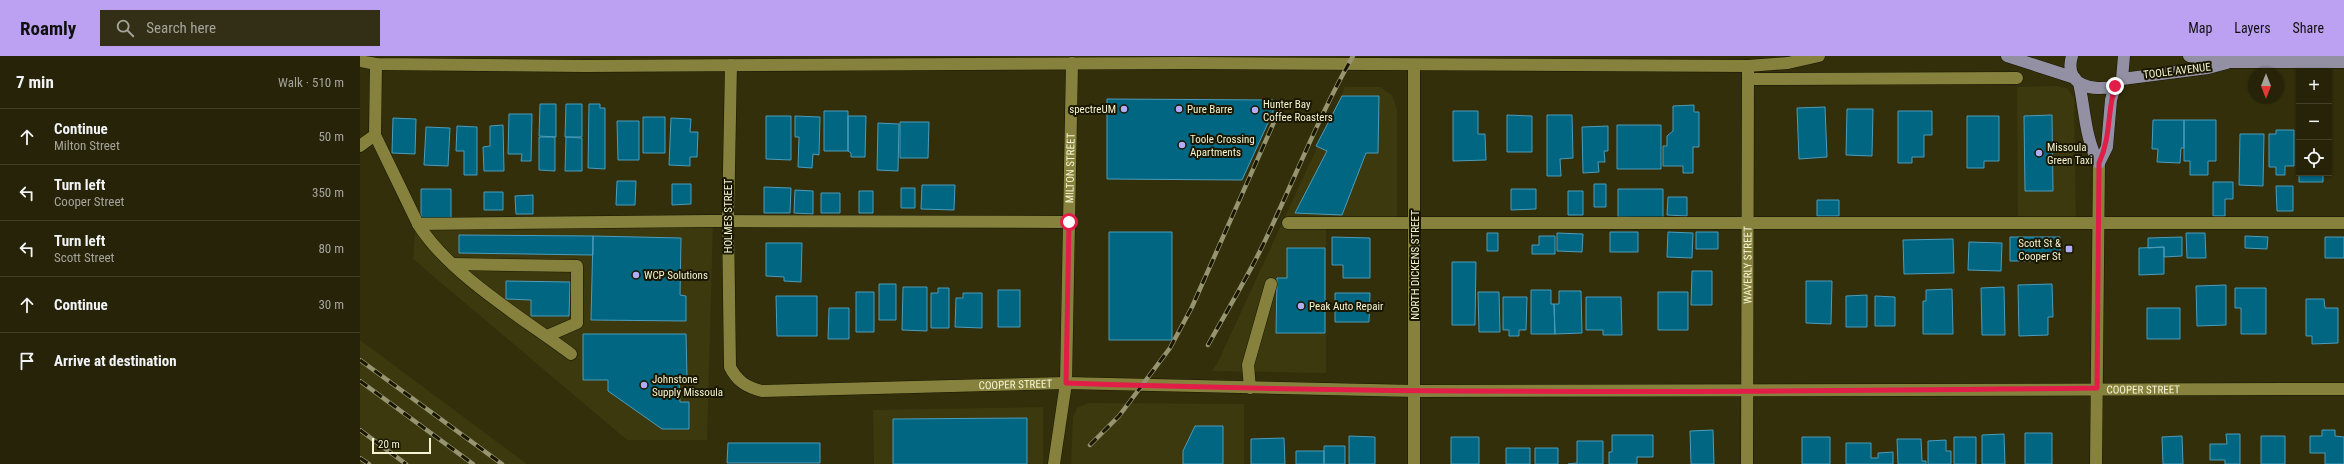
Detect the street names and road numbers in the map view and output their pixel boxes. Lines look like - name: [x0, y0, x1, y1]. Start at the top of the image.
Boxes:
- street label: TOOLE AVENUE: [2142, 60, 2212, 82]
- street label: MILTON STREET: [1063, 132, 1077, 203]
- street label: HOLMES STREET: [722, 178, 735, 253]
- street label: NORTH DICKENS STREET: [1409, 210, 1422, 320]
- street label: WAVERLY STREET: [1741, 226, 1754, 304]
- street label: COOPER STREET: [978, 377, 1053, 392]
- street label: COOPER STREET: [2106, 383, 2180, 396]

